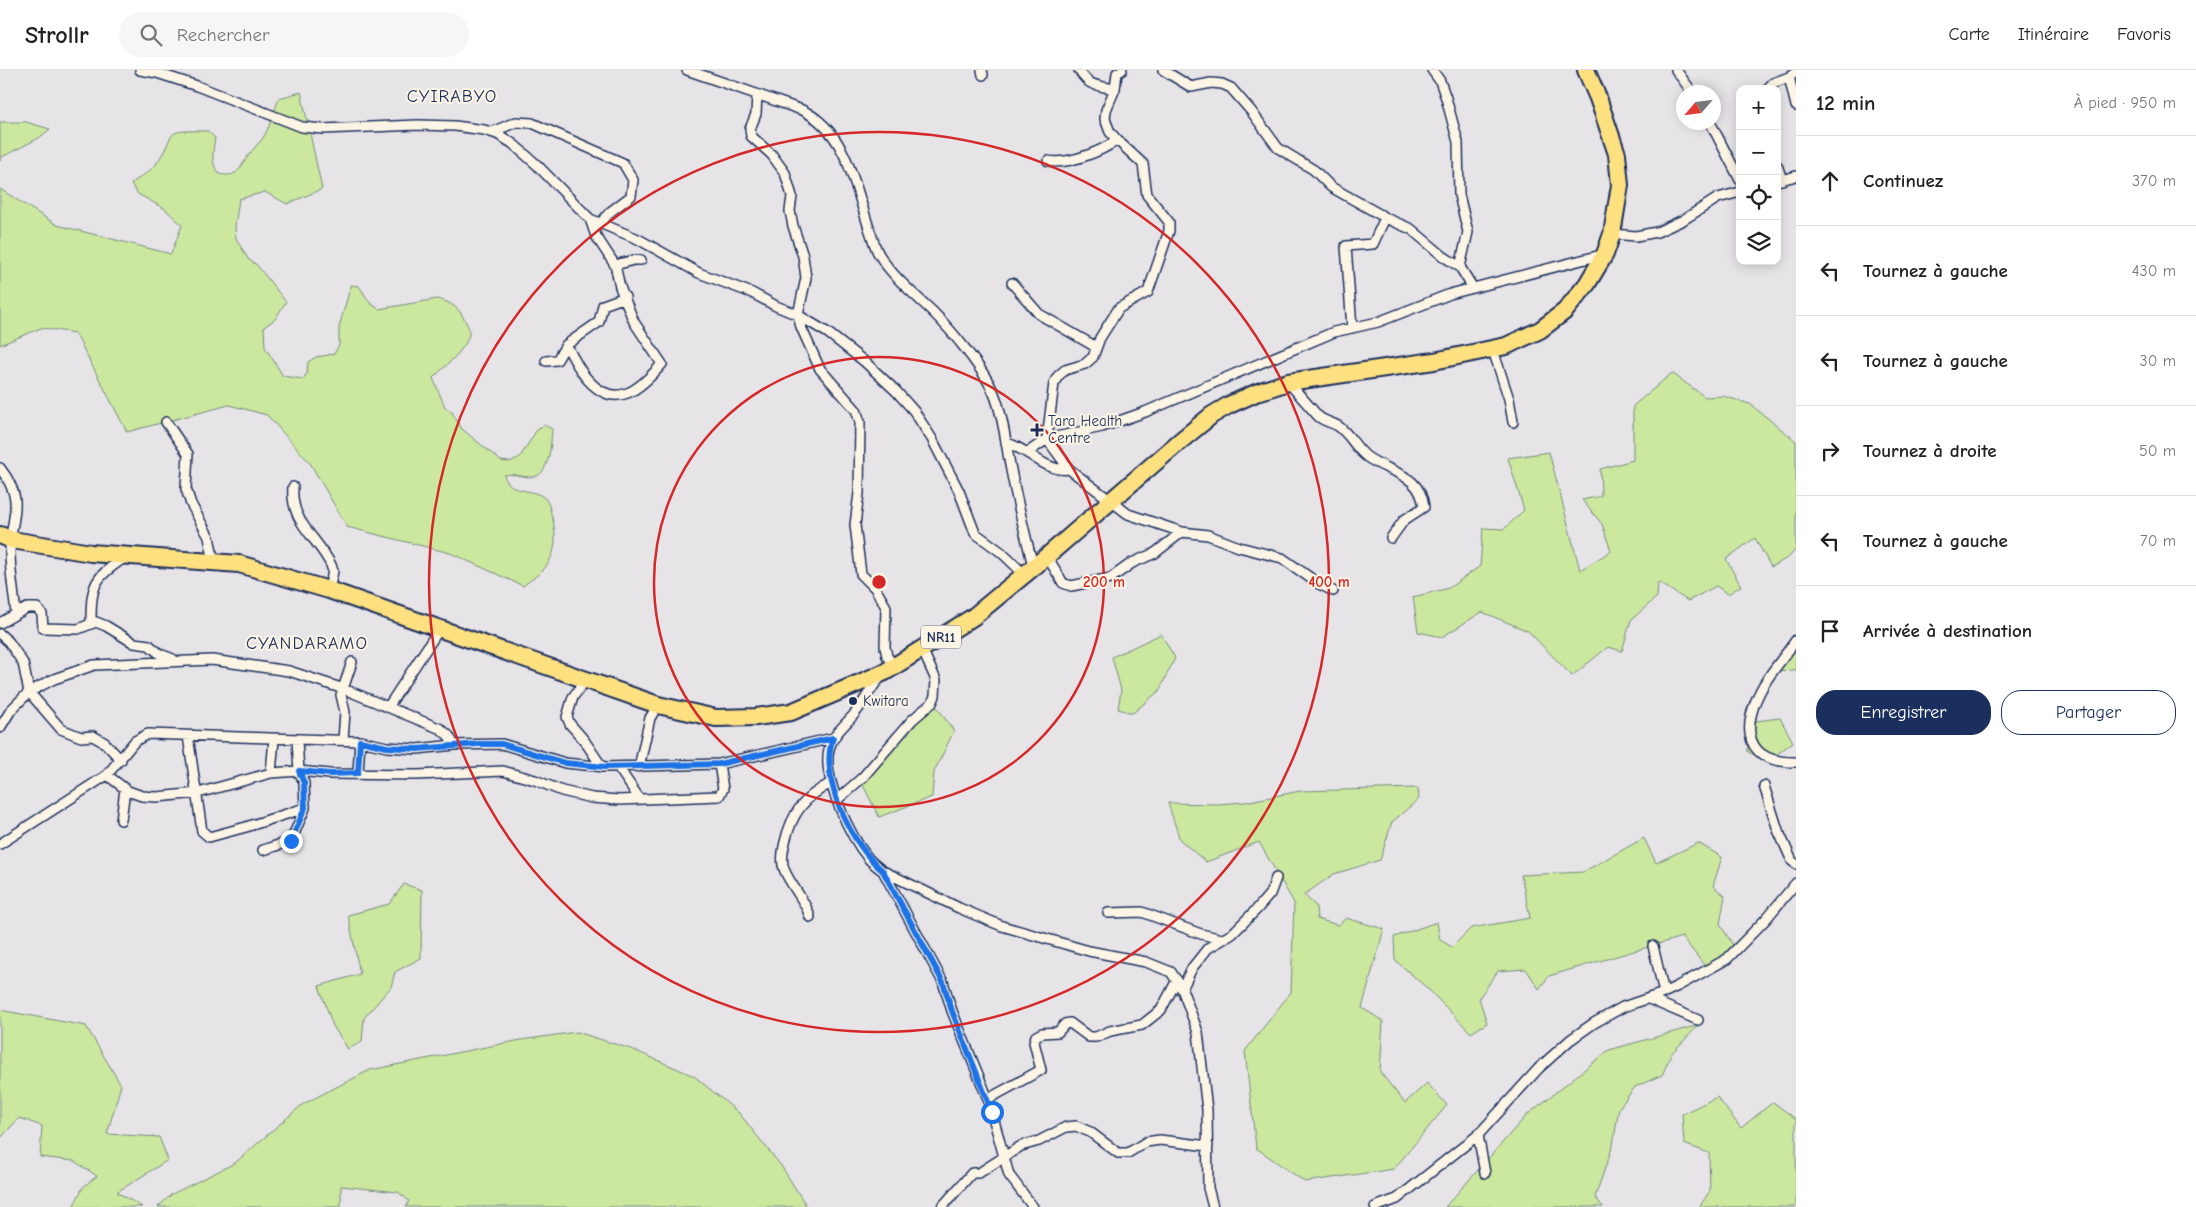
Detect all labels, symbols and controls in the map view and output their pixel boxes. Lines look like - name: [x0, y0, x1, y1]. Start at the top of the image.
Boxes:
- search box: [119, 12, 469, 57]
- text: Strollr: [25, 21, 89, 49]
- icon: search: [137, 21, 165, 49]
- text: Rechercher: [177, 24, 270, 46]
- text: Carte: [1949, 24, 1990, 45]
- text: Itinéraire: [2018, 24, 2089, 45]
- text: Favoris: [2117, 24, 2171, 45]
- north arrow: [1676, 85, 1721, 130]
- map controls: [1736, 85, 1781, 265]
- button: +: [1736, 85, 1781, 130]
- district label: CYIRABYO: [407, 86, 497, 107]
- text: 12 min: [1816, 91, 1875, 115]
- text: À pied · 950 m: [2074, 94, 2176, 112]
- button: −: [1736, 130, 1781, 175]
- icon: ahead: [1816, 167, 1844, 195]
- text: Continuez: [1863, 170, 1943, 192]
- text: 370 m: [2132, 172, 2176, 190]
- button: locate: [1736, 175, 1781, 220]
- button: layers: [1736, 220, 1781, 265]
- icon: left: [1816, 257, 1844, 285]
- text: Tournez à gauche: [1863, 260, 2008, 282]
- text: 430 m: [2132, 262, 2176, 280]
- icon: left: [1816, 347, 1844, 375]
- text: Tournez à gauche: [1863, 350, 2008, 372]
- text: 30 m: [2140, 352, 2176, 370]
- place label: Tara Health Centre: [1048, 412, 1122, 447]
- marker: Tara Health Centre: [1030, 423, 1044, 437]
- icon: right: [1816, 437, 1844, 465]
- text: Tournez à droite: [1863, 440, 1997, 462]
- text: 50 m: [2139, 442, 2176, 460]
- icon: left: [1816, 527, 1844, 555]
- text: Tournez à gauche: [1863, 530, 2008, 552]
- text: 70 m: [2140, 532, 2176, 550]
- centre of rings: [870, 573, 888, 591]
- text: 200 m: [1083, 573, 1125, 591]
- text: 400 m: [1308, 573, 1350, 591]
- icon: arrive: [1816, 617, 1844, 645]
- text: Arrivée à destination: [1863, 620, 2032, 642]
- road number: NR11: [921, 626, 961, 648]
- district label: CYANDARAMO: [246, 633, 368, 654]
- button: Enregistrer: [1816, 690, 1991, 735]
- button: Partager: [2001, 690, 2176, 735]
- place label: Kwitara: [863, 692, 909, 710]
- marker: Kwitara: [847, 695, 859, 707]
- route end: [280, 830, 303, 853]
- route start: [981, 1101, 1004, 1124]

